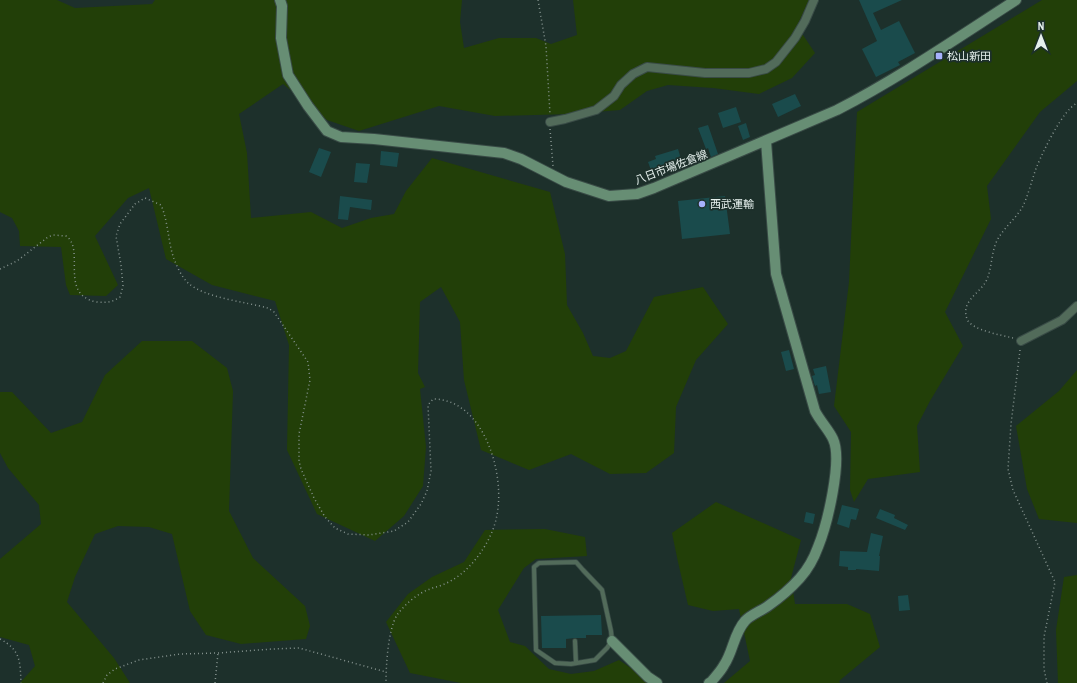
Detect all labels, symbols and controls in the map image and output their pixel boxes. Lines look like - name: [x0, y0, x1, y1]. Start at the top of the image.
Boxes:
- north arrow: [1021, 16, 1061, 56]
- text: N: [1038, 19, 1044, 33]
- place label: 松山新田: [947, 49, 991, 63]
- marker: 松山新田: [934, 51, 944, 61]
- street label: 八日市場佐倉線: [633, 147, 709, 187]
- place label: 西武運輸: [710, 197, 754, 211]
- marker: 西武運輸: [697, 199, 707, 209]

